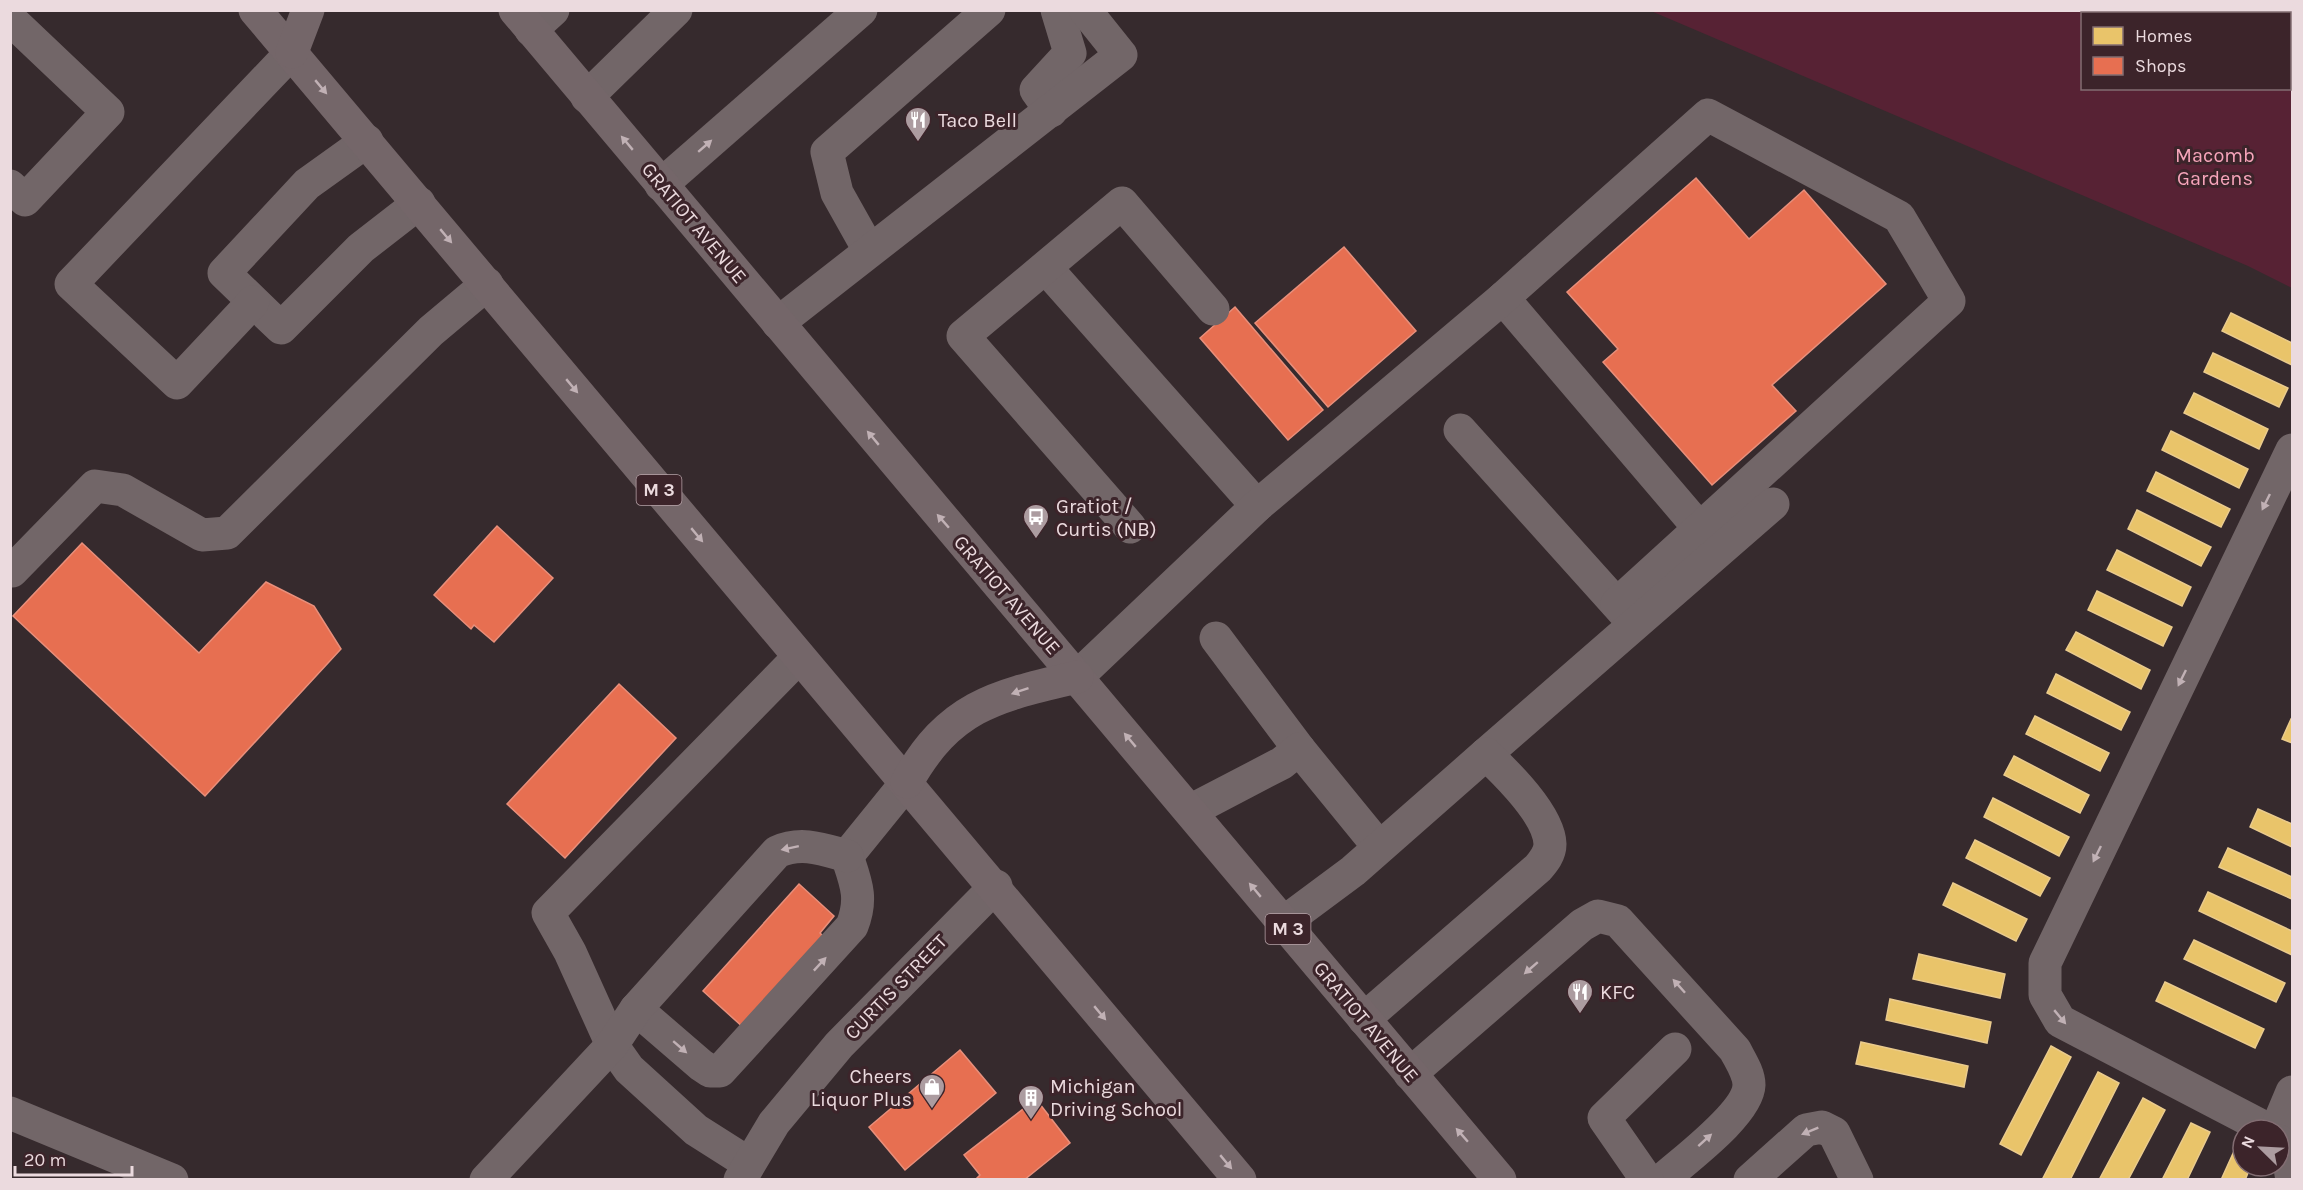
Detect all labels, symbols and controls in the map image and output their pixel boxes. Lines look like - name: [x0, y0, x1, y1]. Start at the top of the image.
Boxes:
- legend: [2081, 12, 2291, 90]
- text: Homes: [2135, 25, 2192, 47]
- text: Shops: [2135, 55, 2187, 77]
- one-way arrow: [314, 79, 327, 94]
- restaurant icon: Taco Bell: [903, 105, 933, 143]
- place label: Taco Bell: [938, 109, 1017, 132]
- one-way arrow: [621, 136, 634, 151]
- one-way arrow: [697, 140, 712, 153]
- park label: Macomb Gardens: [2175, 144, 2255, 190]
- street label: GRATIOT AVENUE: [637, 158, 751, 288]
- one-way arrow: [440, 228, 453, 244]
- one-way arrow: [565, 378, 578, 394]
- one-way arrow: [867, 431, 880, 446]
- road number: M 3: [636, 475, 682, 505]
- one-way arrow: [2262, 494, 2271, 511]
- place label: Gratiot / Curtis (NB): [1056, 495, 1157, 541]
- bus stop icon: Gratiot / Curtis (NB): [1021, 502, 1051, 540]
- one-way arrow: [937, 514, 950, 529]
- one-way arrow: [690, 527, 703, 543]
- street label: GRATIOT AVENUE: [949, 531, 1065, 659]
- one-way arrow: [2177, 670, 2186, 687]
- one-way arrow: [1011, 687, 1029, 697]
- one-way arrow: [1124, 733, 1137, 748]
- one-way arrow: [780, 844, 799, 853]
- one-way arrow: [2093, 845, 2102, 862]
- one-way arrow: [1249, 883, 1262, 898]
- road number: M 3: [1266, 914, 1310, 944]
- street label: CURTIS STREET: [840, 930, 952, 1044]
- one-way arrow: [813, 956, 827, 971]
- street label: GRATIOT AVENUE: [1309, 957, 1423, 1087]
- one-way arrow: [1524, 961, 1539, 974]
- restaurant icon: KFC: [1565, 977, 1595, 1015]
- one-way arrow: [1673, 979, 1686, 994]
- place label: KFC: [1600, 981, 1635, 1004]
- one-way arrow: [1093, 1005, 1106, 1020]
- one-way arrow: [2053, 1009, 2066, 1024]
- one-way arrow: [672, 1040, 687, 1053]
- place label: Cheers Liquor Plus: [811, 1065, 912, 1111]
- shop icon: Cheers Liquor Plus: [917, 1072, 947, 1110]
- place label: Michigan Driving School: [1050, 1075, 1182, 1121]
- building icon: Michigan Driving School: [1016, 1083, 1046, 1121]
- north arrow: [2231, 1118, 2291, 1178]
- one-way arrow: [1800, 1126, 1818, 1136]
- one-way arrow: [1456, 1128, 1469, 1143]
- one-way arrow: [1698, 1133, 1713, 1147]
- text: N: [2237, 1133, 2259, 1151]
- scale bar: [15, 1139, 132, 1177]
- text: 20 m: [24, 1149, 66, 1171]
- one-way arrow: [1219, 1154, 1232, 1170]

